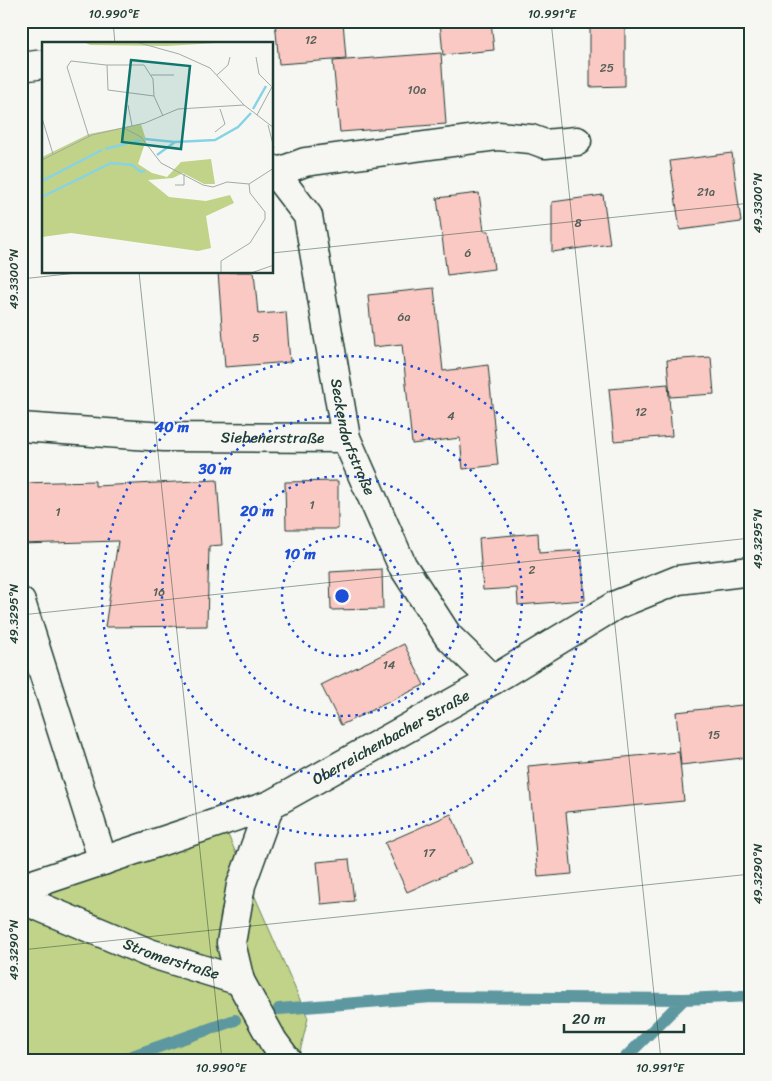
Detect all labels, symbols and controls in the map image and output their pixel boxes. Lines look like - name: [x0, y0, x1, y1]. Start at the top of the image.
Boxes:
- text: 10.990°E: [89, 3, 141, 25]
- text: 10.991°E: [528, 3, 577, 25]
- house number: 12: [305, 29, 317, 51]
- inset map: [42, 42, 274, 274]
- house number: 25: [600, 57, 614, 79]
- house number: 10a: [408, 79, 426, 101]
- text: 49.3300°N: [747, 172, 769, 233]
- house number: 21a: [697, 181, 715, 203]
- house number: 8: [574, 212, 582, 234]
- house number: 6: [465, 242, 472, 264]
- text: 49.3300°N: [3, 248, 25, 309]
- house number: 6a: [398, 306, 410, 328]
- house number: 5: [252, 327, 260, 349]
- street label: Seckendorfstraße: [323, 376, 383, 500]
- house number: 12: [635, 401, 647, 423]
- house number: 4: [447, 405, 455, 427]
- text: 40 m: [154, 414, 190, 440]
- street label: Siebenerstraße: [221, 424, 324, 451]
- text: 30 m: [197, 456, 232, 482]
- house number: 1: [309, 494, 315, 516]
- text: 20 m: [239, 498, 274, 524]
- house number: 1: [55, 501, 61, 523]
- text: 49.3295°N: [747, 508, 769, 569]
- text: 10 m: [284, 541, 316, 567]
- house number: 2: [529, 559, 536, 581]
- house number: 16: [153, 581, 165, 603]
- text: 49.3295°N: [3, 583, 25, 644]
- centre of rings: [333, 587, 351, 605]
- house number: 14: [383, 654, 396, 676]
- street label: Oberreichenbacher Straße: [307, 682, 475, 792]
- house number: 15: [708, 724, 720, 746]
- house number: 17: [423, 842, 436, 864]
- text: 49.3290°N: [747, 843, 769, 904]
- text: 49.3290°N: [3, 919, 25, 980]
- street label: Stromerstraße: [119, 931, 223, 987]
- scale bar: [564, 1001, 684, 1033]
- text: 20 m: [572, 1006, 606, 1032]
- text: 10.990°E: [196, 1057, 248, 1079]
- text: 10.991°E: [636, 1057, 685, 1079]

